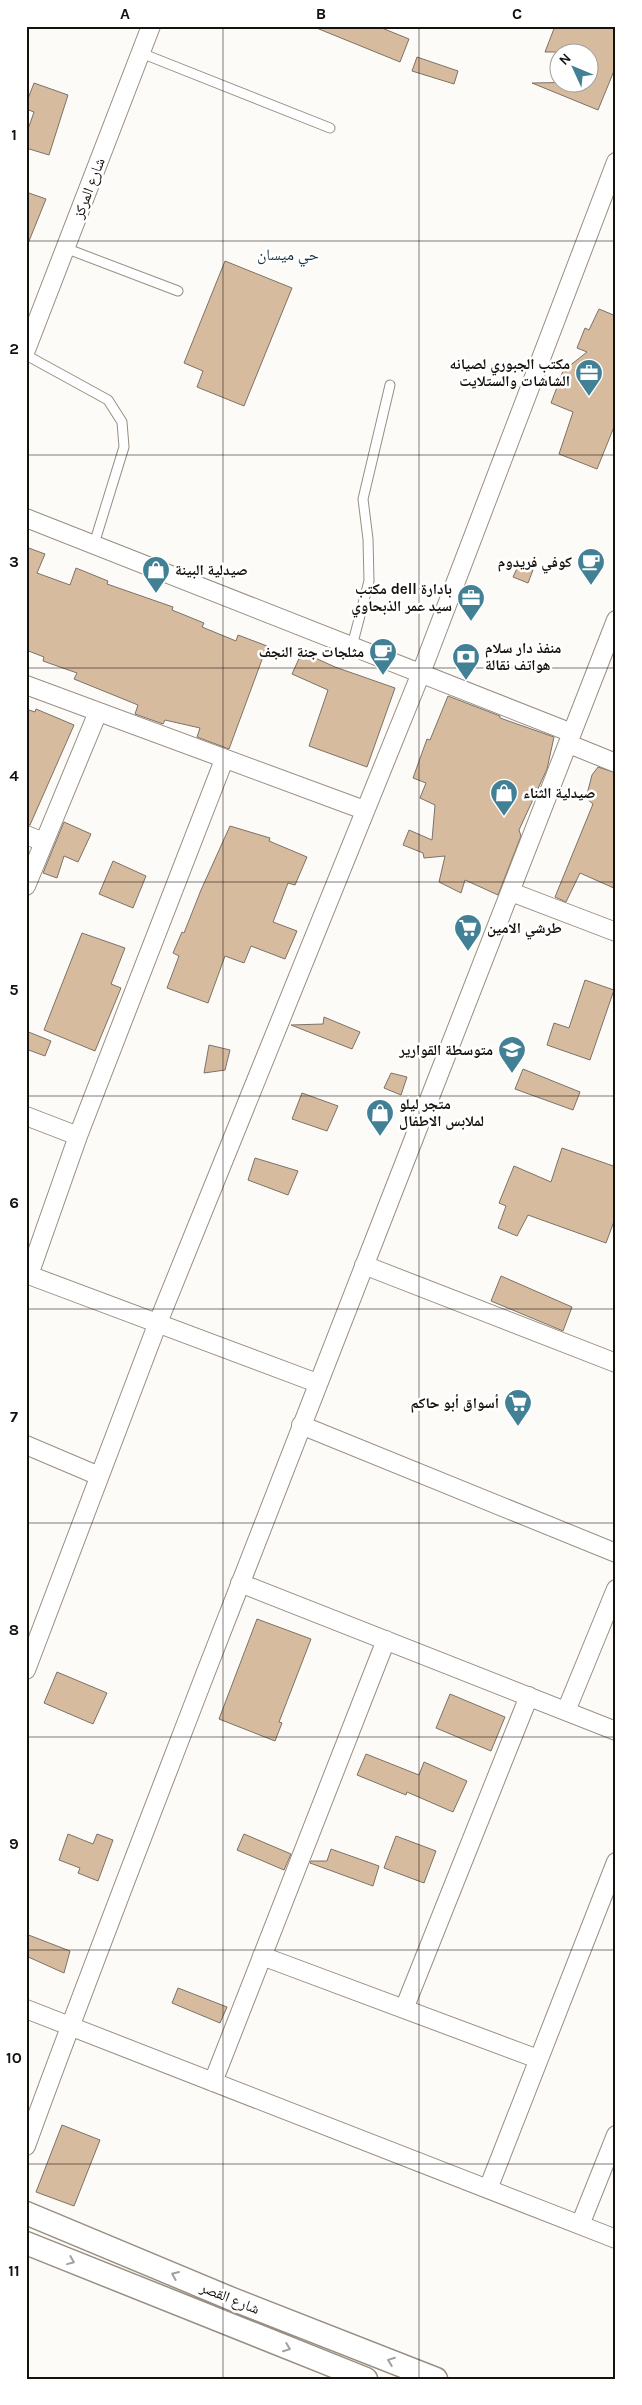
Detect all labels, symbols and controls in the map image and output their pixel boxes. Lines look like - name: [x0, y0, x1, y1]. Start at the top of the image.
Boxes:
- text: A: [120, 4, 130, 23]
- text: B: [316, 4, 326, 23]
- text: C: [512, 4, 522, 23]
- north arrow: [550, 42, 600, 92]
- text: N: [555, 50, 575, 69]
- text: 1: [11, 125, 17, 144]
- street label: شارع المركز: [69, 155, 110, 222]
- district label: حي ميسان: [257, 245, 319, 267]
- text: 2: [9, 339, 19, 358]
- place label: مكتب الجبوري لصيانه الشاشات والستلايت: [450, 355, 570, 390]
- office icon: مكتب الجبوري لصيانه الشاشات والستلايت: [574, 358, 604, 397]
- cafe icon: كوفي فريدوم: [576, 547, 606, 586]
- text: 3: [9, 552, 19, 571]
- place label: كوفي فريدوم: [498, 553, 572, 574]
- shop icon: صيدلية البينة: [141, 555, 171, 594]
- place label: صيدلية البينة: [175, 561, 248, 579]
- place label: مكتب dell بادارة سيد عمر الذبحاوي: [351, 580, 452, 618]
- office icon: مكتب dell بادارة سيد عمر الذبحاوي: [456, 583, 486, 622]
- cafe icon: مثلجات جنة النجف: [368, 637, 398, 676]
- place label: منفذ دار سلام هواتف نقالة: [485, 639, 561, 674]
- bank icon: منفذ دار سلام هواتف نقالة: [451, 642, 481, 681]
- place label: مثلجات جنة النجف: [259, 643, 364, 661]
- text: 4: [9, 766, 19, 785]
- shop icon: صيدلية الثناء: [489, 778, 519, 817]
- place label: صيدلية الثناء: [523, 784, 596, 802]
- supermarket icon: طرشي الامين: [453, 913, 483, 952]
- place label: طرشي الامين: [487, 919, 562, 940]
- text: 5: [9, 980, 19, 999]
- school or university icon: متوسطة القوارير: [497, 1035, 527, 1074]
- place label: متوسطة القوارير: [398, 1041, 493, 1059]
- place label: متجر ليلو لملابس الاطفال: [399, 1095, 484, 1130]
- shop icon: متجر ليلو لملابس الاطفال: [365, 1098, 395, 1137]
- text: 6: [9, 1193, 19, 1212]
- supermarket icon: أسواق أبو حاكم: [503, 1388, 533, 1427]
- place label: أسواق أبو حاكم: [411, 1394, 499, 1413]
- text: 7: [10, 1407, 18, 1426]
- text: 8: [9, 1620, 19, 1639]
- text: 9: [9, 1834, 19, 1853]
- text: 10: [6, 2048, 22, 2067]
- one-way arrow: [66, 2255, 75, 2266]
- text: 11: [8, 2261, 20, 2280]
- one-way arrow: [171, 2271, 180, 2282]
- street label: شارع القصر: [196, 2278, 262, 2319]
- one-way arrow: [282, 2342, 291, 2352]
- one-way arrow: [387, 2357, 396, 2367]

